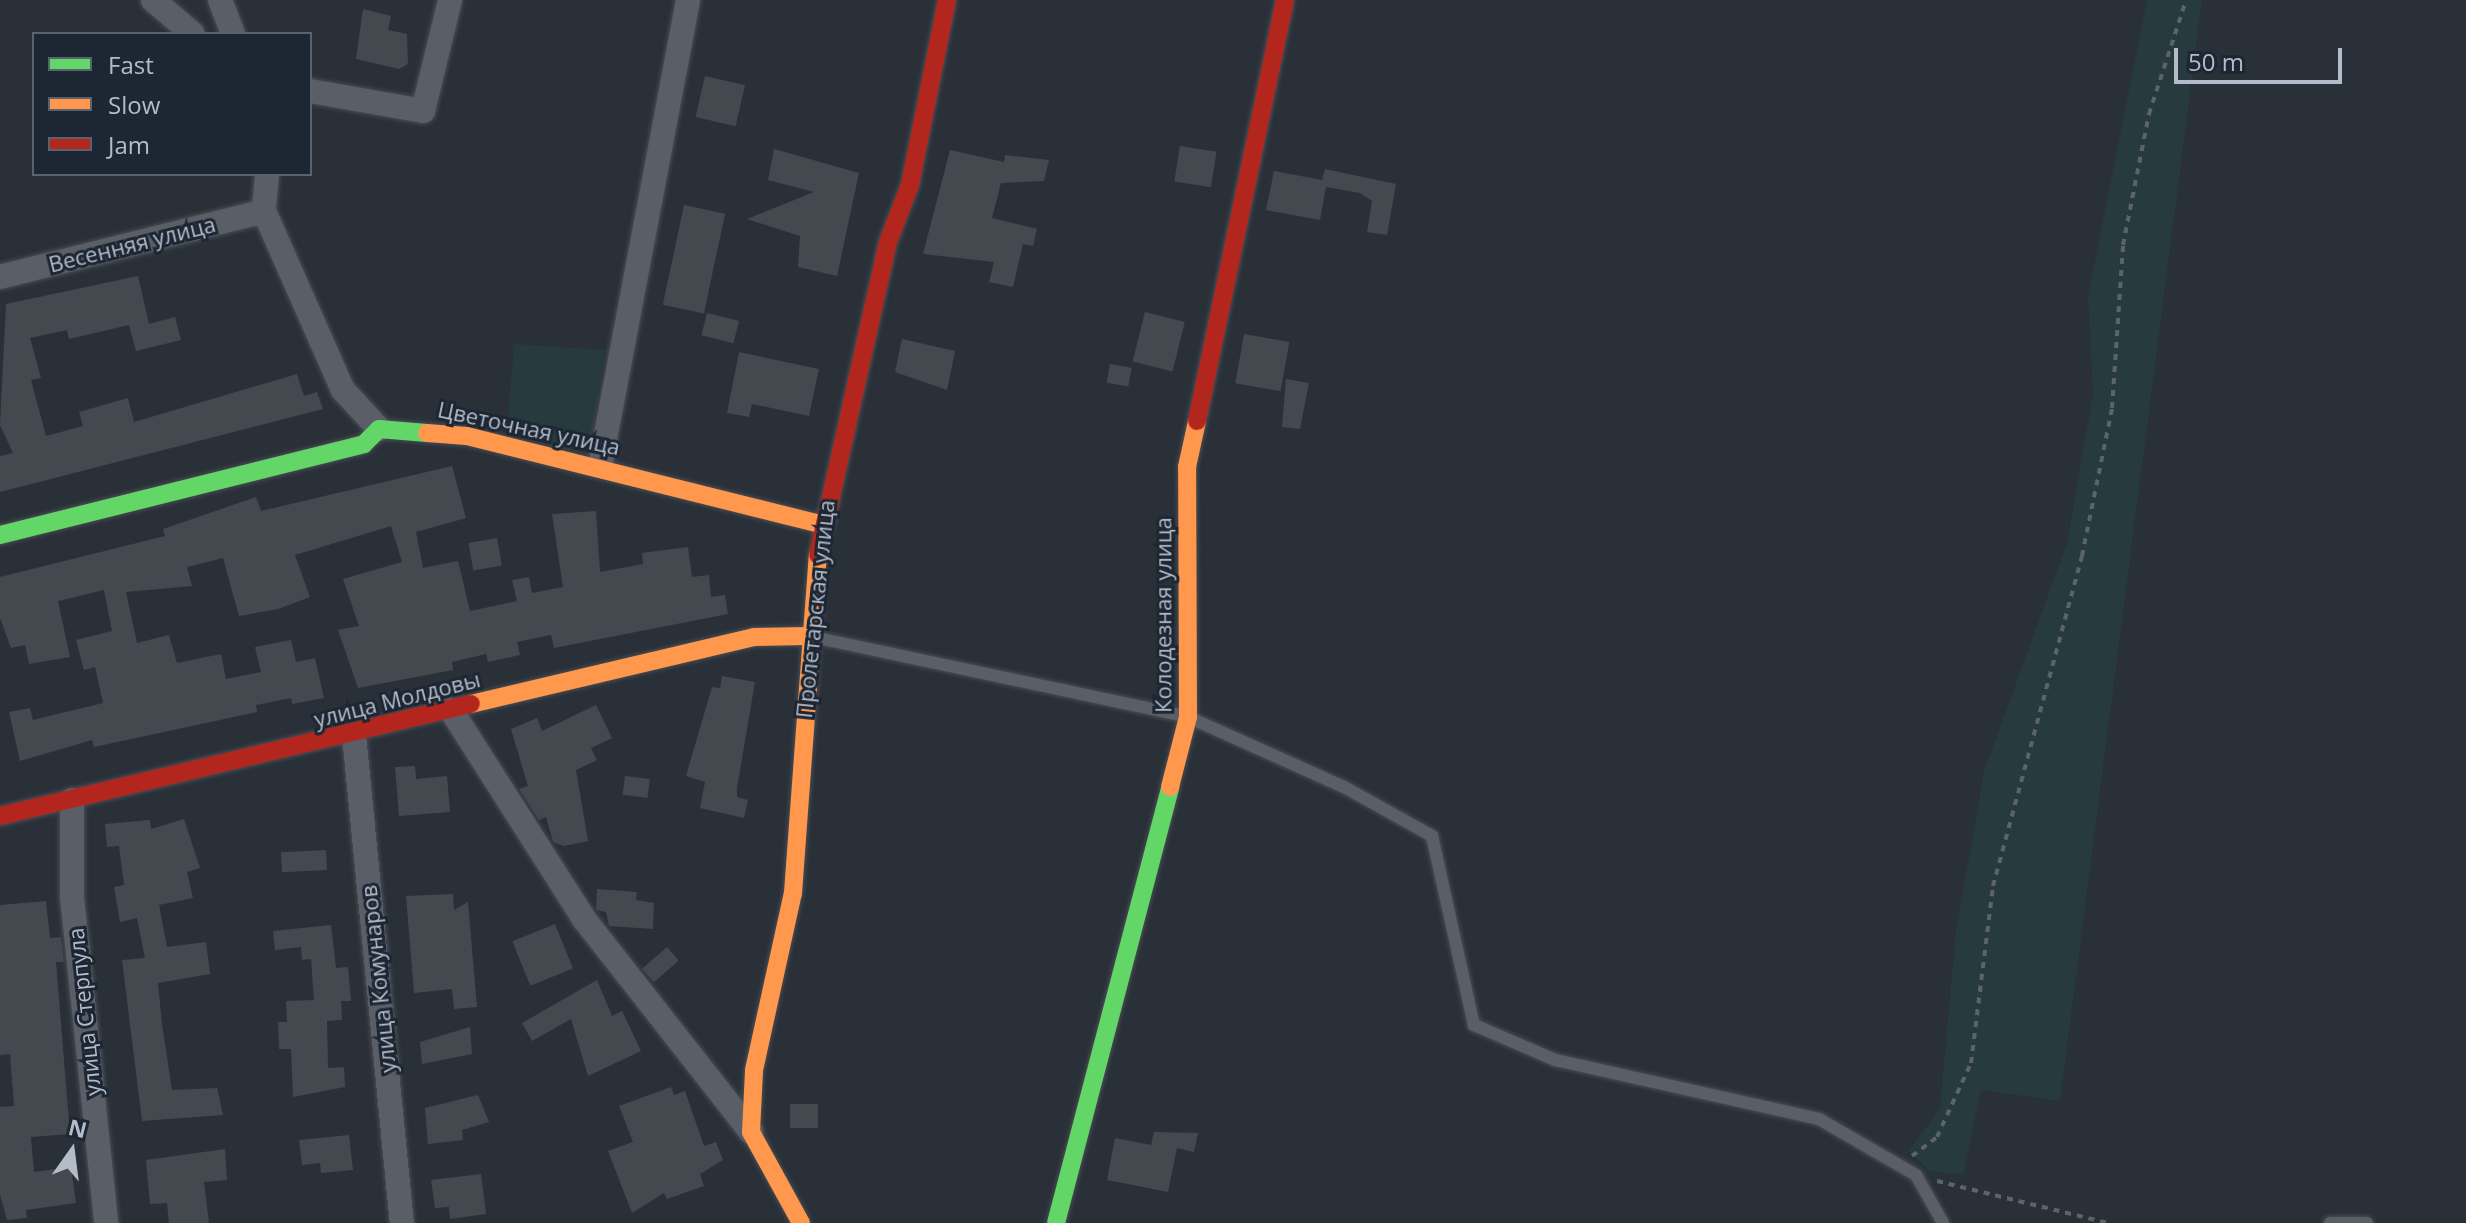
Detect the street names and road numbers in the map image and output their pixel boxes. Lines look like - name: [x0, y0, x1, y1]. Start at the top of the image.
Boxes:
- street label: Весенняя улица: [46, 211, 218, 277]
- street label: Цветочная улица: [435, 396, 623, 460]
- street label: Пролетарская улица: [790, 499, 840, 719]
- street label: Колодезная улица: [1150, 517, 1176, 713]
- street label: улица Молдовы: [311, 666, 483, 732]
- street label: улица Комунаров: [355, 884, 401, 1074]
- street label: улица Стерпула: [62, 927, 106, 1097]

